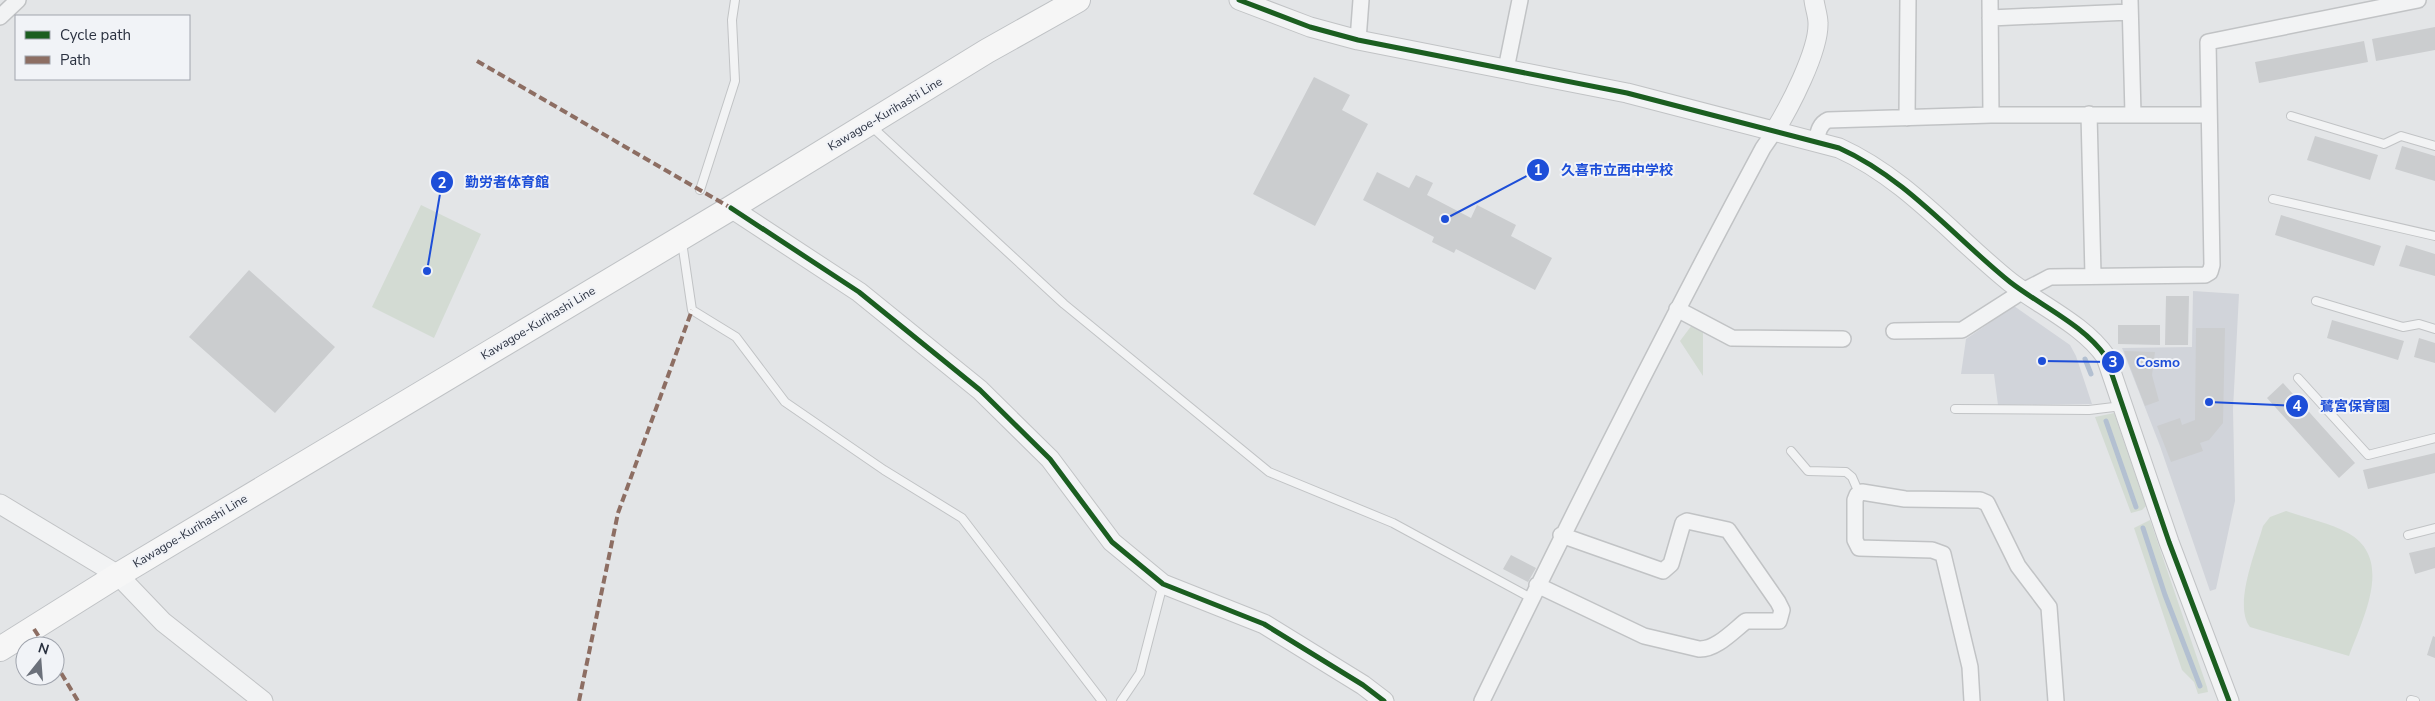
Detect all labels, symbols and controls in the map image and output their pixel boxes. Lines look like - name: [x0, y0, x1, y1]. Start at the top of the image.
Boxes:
- legend: [15, 15, 190, 80]
- text: Cycle path: [60, 25, 131, 45]
- text: Path: [60, 50, 91, 70]
- street label: Kawagoe-Kurihashi Line: [825, 73, 945, 155]
- callout: 久喜市立西中学校: [1526, 156, 1683, 185]
- text: 1: [1533, 160, 1543, 180]
- text: 久喜市立西中学校: [1561, 161, 1673, 180]
- callout: 勤労者体育館: [430, 168, 559, 197]
- text: 2: [437, 173, 447, 193]
- text: 勤労者体育館: [465, 173, 549, 192]
- street label: Kawagoe-Kurihashi Line: [478, 282, 598, 364]
- callout: Cosmo: [2101, 347, 2190, 376]
- text: 3: [2108, 352, 2118, 372]
- text: Cosmo: [2136, 353, 2180, 372]
- callout: 鷺宮保育園: [2285, 391, 2400, 420]
- text: 4: [2292, 396, 2302, 416]
- text: 鷺宮保育園: [2320, 397, 2390, 416]
- street label: Kawagoe-Kurihashi Line: [130, 490, 250, 572]
- north arrow: [15, 636, 65, 686]
- text: N: [36, 638, 51, 660]

